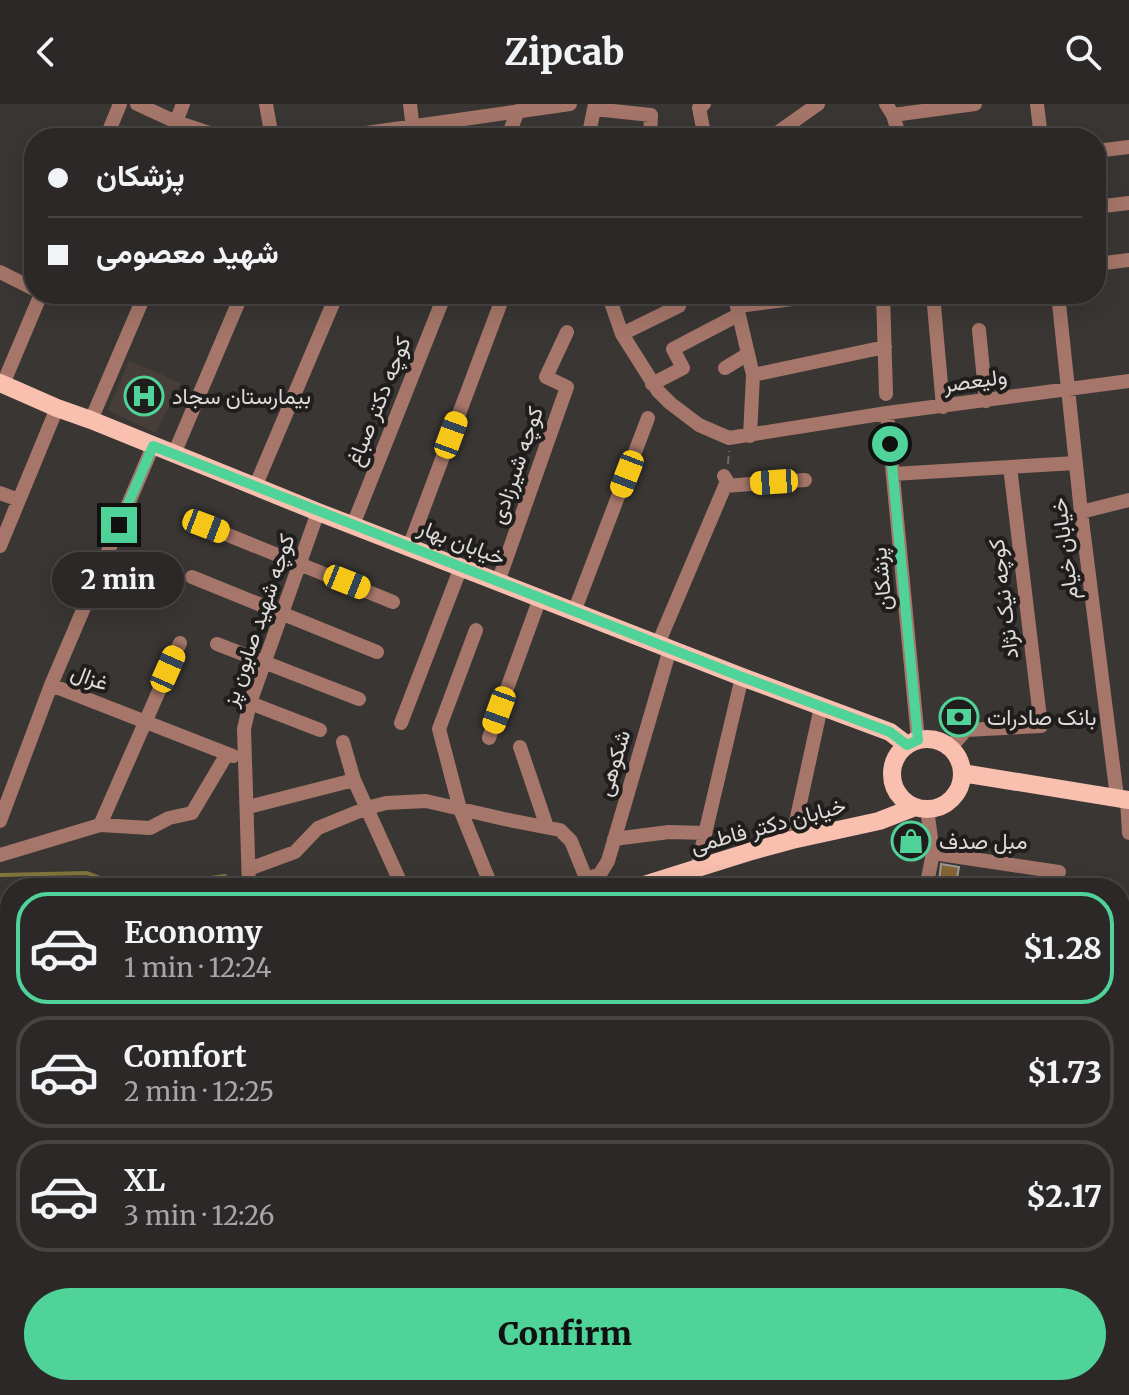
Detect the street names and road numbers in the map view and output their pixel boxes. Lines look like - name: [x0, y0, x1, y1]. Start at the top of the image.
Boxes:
- street label: کوچه دکتر صباغ: [339, 332, 418, 470]
- street label: ولیعصر: [940, 362, 1009, 398]
- street label: کوچه شیرزادی: [483, 402, 550, 528]
- street label: خیابان خیام: [1044, 496, 1085, 602]
- street label: خیابان بهار: [413, 512, 510, 571]
- street label: کوچه شهید صابون پز: [215, 530, 302, 711]
- street label: کوچه نیک نژاد: [982, 537, 1025, 661]
- street label: پزشکان: [864, 546, 899, 612]
- street label: غزال: [67, 657, 113, 697]
- street label: شکوهی: [590, 726, 636, 800]
- street label: خیابان دکتر فاطمی: [687, 791, 849, 859]

